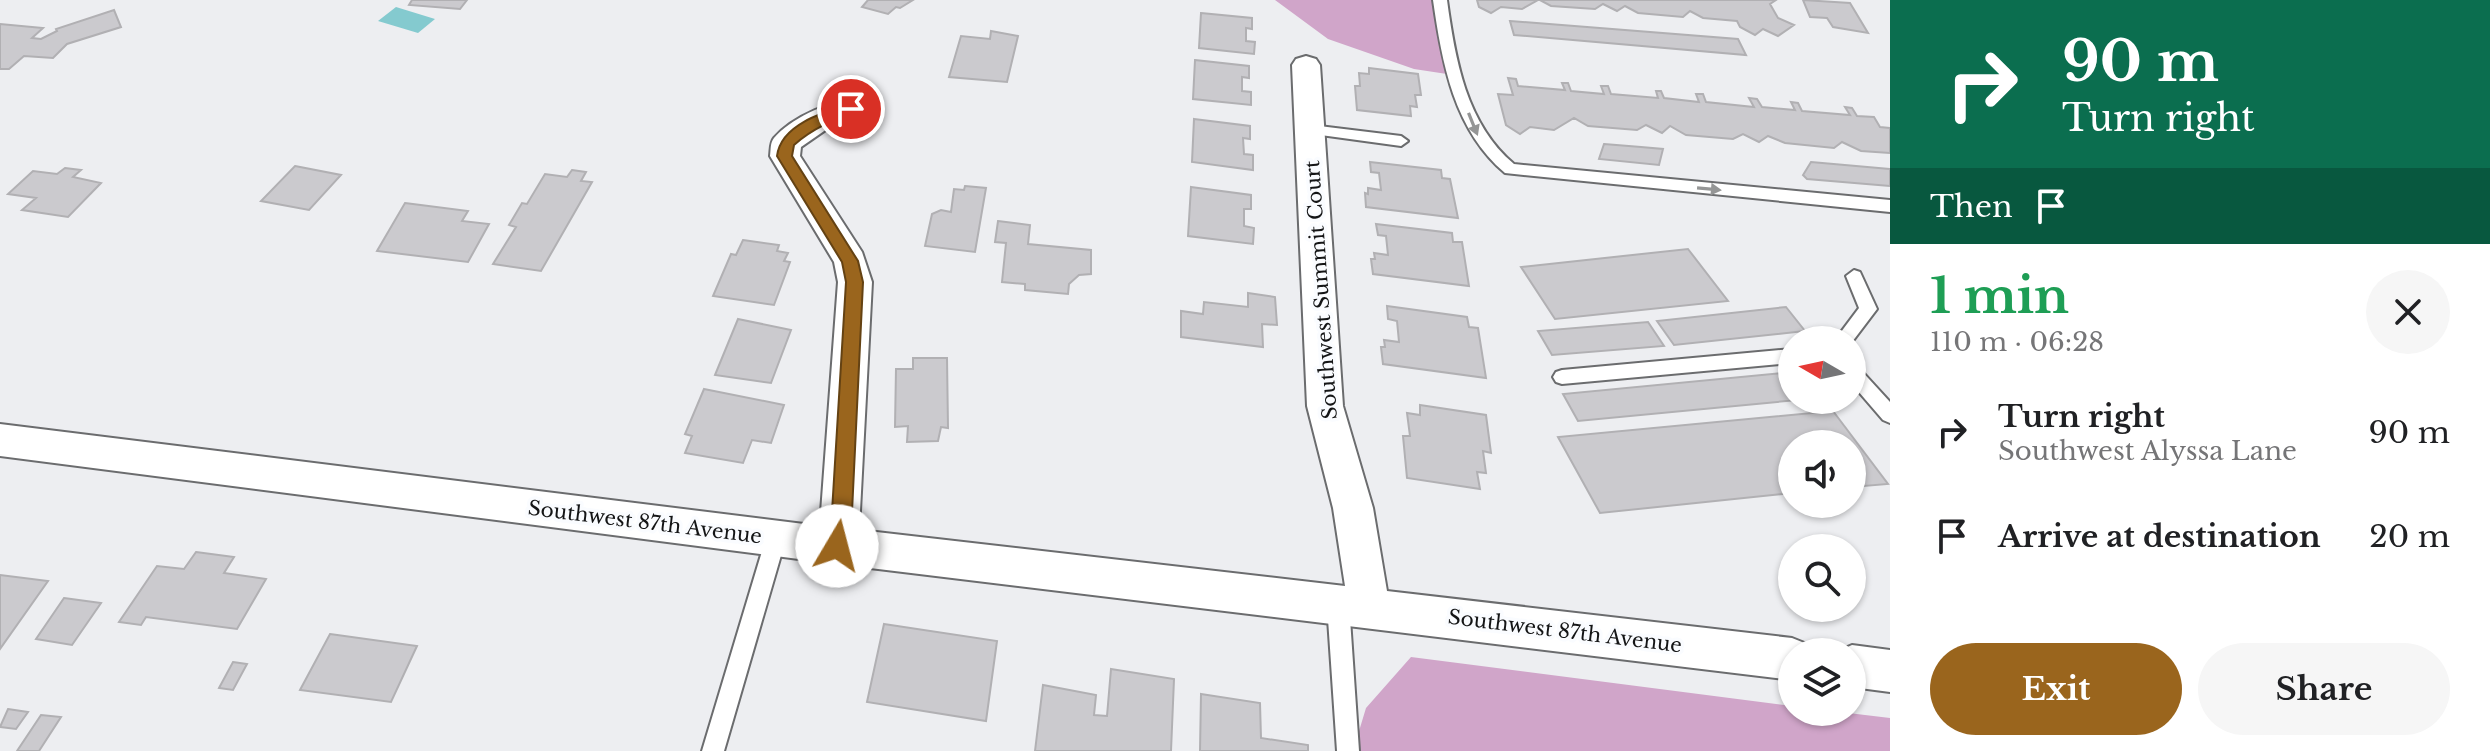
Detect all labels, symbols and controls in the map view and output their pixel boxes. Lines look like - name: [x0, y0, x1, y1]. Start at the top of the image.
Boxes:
- text: 90 m: [2062, 27, 2219, 96]
- icon: right: [1930, 32, 2034, 136]
- pin: [817, 75, 885, 143]
- icon: arrive: [829, 87, 873, 131]
- text: Turn right: [2062, 96, 2255, 141]
- one-way arrow: [1467, 112, 1480, 136]
- street label: Southwest Summit Court: [1300, 159, 1342, 420]
- one-way arrow: [1697, 182, 1722, 195]
- icon: arrive: [2029, 184, 2073, 228]
- text: Then: [1930, 188, 2013, 225]
- text: 1 min: [1930, 266, 2069, 326]
- button: close: [2366, 270, 2450, 354]
- north arrow: [1778, 326, 1866, 414]
- map controls: [1778, 326, 1866, 726]
- text: 110 m · 06:28: [1930, 326, 2104, 358]
- text: Turn right: [1998, 398, 2165, 435]
- icon: right: [1930, 410, 1974, 454]
- text: 90 m: [2368, 414, 2450, 451]
- button: sound: [1778, 430, 1866, 518]
- text: Southwest Alyssa Lane: [1998, 435, 2297, 467]
- street label: Southwest 87th Avenue: [527, 496, 763, 548]
- position arrow: [795, 504, 879, 588]
- icon: arrive: [1930, 514, 1974, 558]
- text: Arrive at destination: [1998, 518, 2321, 555]
- text: 20 m: [2369, 518, 2450, 555]
- button: search: [1778, 534, 1866, 622]
- street label: Southwest 87th Avenue: [1447, 605, 1683, 657]
- button: layers: [1778, 638, 1866, 726]
- button: Exit: [1930, 643, 2182, 735]
- button: Share: [2198, 643, 2450, 735]

